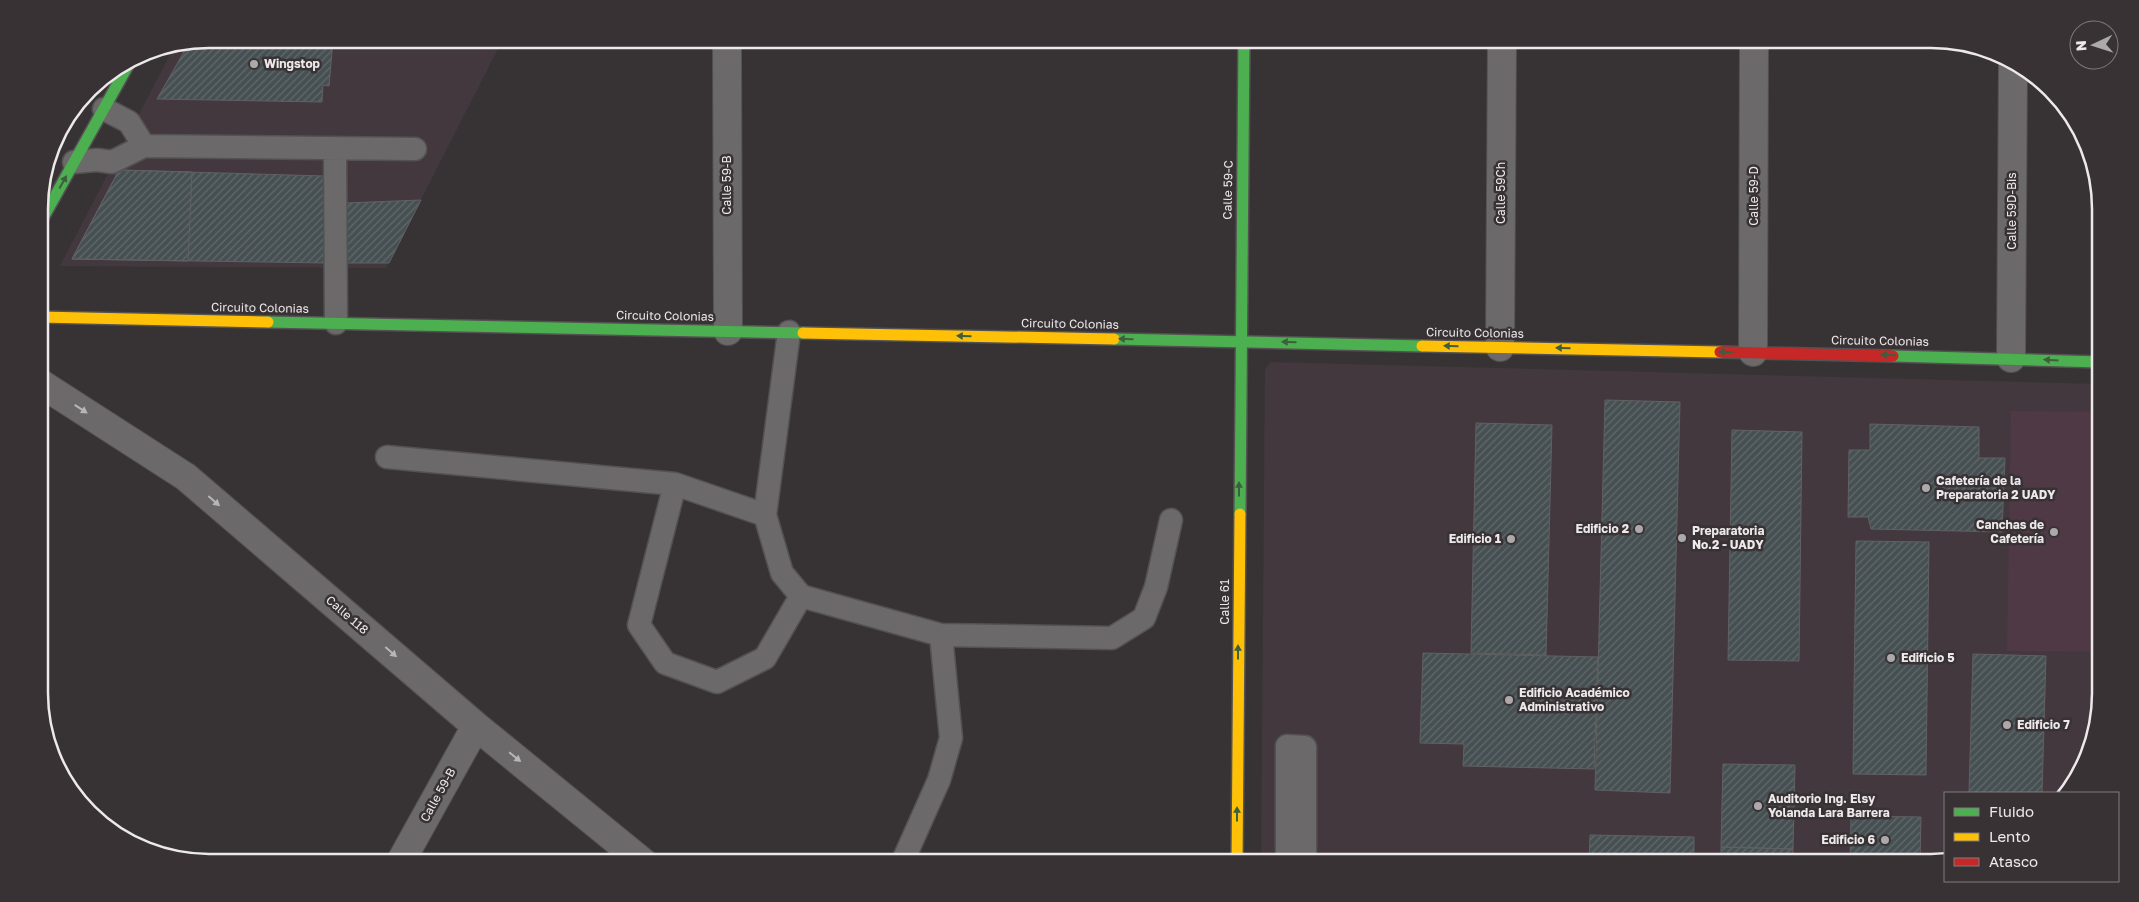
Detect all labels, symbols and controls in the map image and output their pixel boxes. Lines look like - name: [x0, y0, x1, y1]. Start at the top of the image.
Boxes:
- north arrow: [2069, 20, 2119, 70]
- text: N: [2072, 40, 2089, 52]
- place label: Wingstop: [264, 56, 321, 71]
- marker: Wingstop: [248, 58, 260, 70]
- street label: Calle 59-B: [719, 155, 734, 215]
- street label: Calle 59-C: [1219, 160, 1236, 220]
- street label: Calle 59Ch: [1493, 162, 1508, 224]
- street label: Calle 59-D: [1746, 166, 1761, 226]
- street label: Calle 59D-Bis: [2004, 172, 2019, 250]
- one-way arrow: [59, 175, 67, 190]
- street label: Circuito Colonias: [211, 299, 309, 316]
- street label: Circuito Colonias: [616, 307, 714, 324]
- street label: Circuito Colonias: [1021, 315, 1119, 332]
- street label: Circuito Colonias: [1426, 324, 1524, 341]
- one-way arrow: [956, 332, 972, 340]
- street label: Circuito Colonias: [1831, 332, 1929, 349]
- one-way arrow: [1118, 335, 1134, 343]
- one-way arrow: [1281, 338, 1297, 346]
- one-way arrow: [1443, 342, 1459, 350]
- one-way arrow: [1555, 344, 1571, 352]
- one-way arrow: [1718, 348, 1734, 356]
- one-way arrow: [1880, 351, 1896, 359]
- one-way arrow: [2042, 355, 2058, 363]
- one-way arrow: [74, 405, 87, 414]
- place label: Cafetería de la Preparatoria 2 UADY: [1936, 473, 2056, 502]
- one-way arrow: [1235, 481, 1243, 497]
- marker: Cafetería de la Preparatoria 2 UADY: [1920, 482, 1932, 494]
- one-way arrow: [208, 496, 221, 507]
- place label: Canchas de Cafetería: [1976, 517, 2044, 546]
- place label: Edificio 2: [1576, 521, 1629, 536]
- marker: Edificio 2: [1633, 523, 1645, 535]
- place label: Preparatoria No.2 - UADY: [1692, 523, 1764, 552]
- marker: Canchas de Cafetería: [2048, 526, 2060, 538]
- place label: Edificio 1: [1449, 531, 1501, 546]
- marker: Preparatoria No.2 - UADY: [1676, 532, 1688, 544]
- marker: Edificio 1: [1505, 533, 1517, 545]
- street label: Calle 61: [1217, 579, 1232, 625]
- street label: Calle 118: [323, 592, 372, 637]
- one-way arrow: [1234, 644, 1242, 660]
- one-way arrow: [384, 647, 397, 658]
- place label: Edificio 5: [1901, 650, 1954, 665]
- marker: Edificio 5: [1885, 652, 1897, 664]
- place label: Edificio Académico Administrativo: [1519, 685, 1630, 714]
- marker: Edificio Académico Administrativo: [1503, 694, 1515, 706]
- place label: Edificio 7: [2017, 717, 2070, 732]
- marker: Edificio 7: [2001, 719, 2013, 731]
- one-way arrow: [508, 752, 521, 763]
- street label: Calle 59-B: [417, 765, 458, 824]
- place label: Auditorio Ing. Elsy Yolanda Lara Barrera: [1768, 791, 1890, 820]
- legend: [1944, 792, 2119, 882]
- marker: Auditorio Ing. Elsy Yolanda Lara Barrera: [1752, 800, 1764, 812]
- text: Fluido: [1989, 802, 2034, 820]
- one-way arrow: [1233, 806, 1241, 822]
- text: Lento: [1989, 827, 2030, 845]
- place label: Edificio 6: [1821, 832, 1875, 847]
- marker: Edificio 6: [1879, 834, 1891, 846]
- text: Atasco: [1989, 852, 2038, 870]

